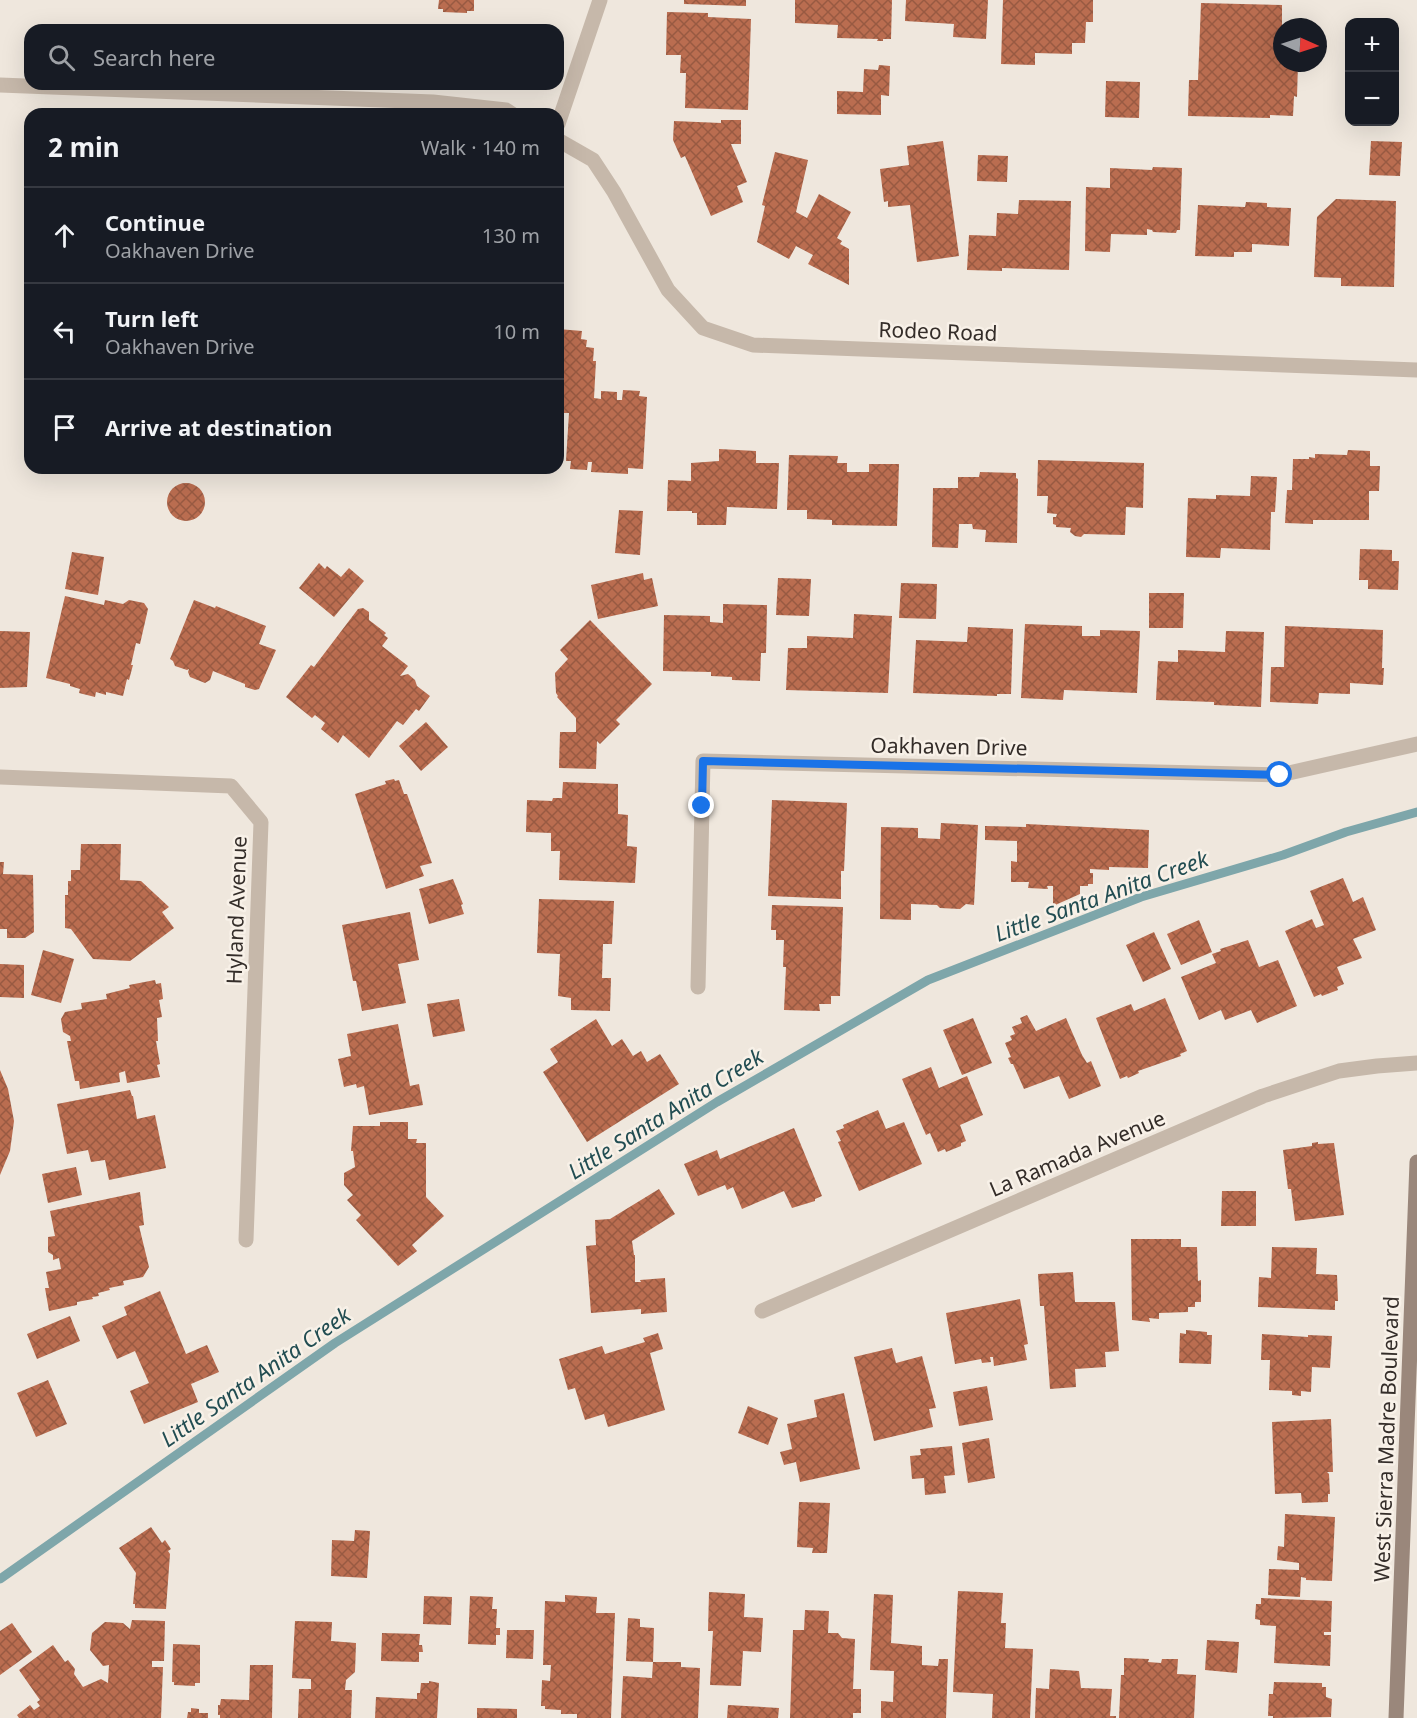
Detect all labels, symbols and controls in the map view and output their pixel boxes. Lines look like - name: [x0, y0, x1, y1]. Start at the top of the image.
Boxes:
- north arrow: [1273, 18, 1327, 72]
- map controls: [1345, 18, 1399, 126]
- button: +: [1345, 18, 1399, 72]
- search box: [24, 24, 564, 90]
- icon: search: [45, 41, 78, 74]
- text: Search here: [93, 42, 215, 72]
- button: −: [1345, 72, 1399, 126]
- text: 2 min: [48, 129, 120, 165]
- text: Walk · 140 m: [421, 134, 540, 161]
- text: Continue: [105, 207, 205, 237]
- icon: ahead: [48, 219, 81, 252]
- text: 130 m: [482, 222, 540, 249]
- text: Oakhaven Drive: [105, 237, 255, 264]
- text: Turn left: [105, 303, 199, 333]
- icon: left: [48, 315, 81, 348]
- street label: Rodeo Road: [878, 315, 998, 347]
- text: 10 m: [493, 318, 540, 345]
- text: Oakhaven Drive: [105, 333, 255, 360]
- icon: arrive: [48, 411, 81, 444]
- text: Arrive at destination: [105, 412, 332, 442]
- street label: Oakhaven Drive: [870, 731, 1028, 761]
- route start: [1266, 761, 1292, 787]
- route end: [688, 792, 714, 818]
- street label: Hyland Avenue: [219, 835, 253, 985]
- water label: Little Santa Anita Creek: [990, 842, 1213, 948]
- water label: Little Santa Anita Creek: [561, 1040, 769, 1185]
- street label: La Ramada Avenue: [985, 1103, 1169, 1203]
- street label: West Sierra Madre Boulevard: [1367, 1296, 1405, 1582]
- water label: Little Santa Anita Creek: [154, 1298, 357, 1453]

